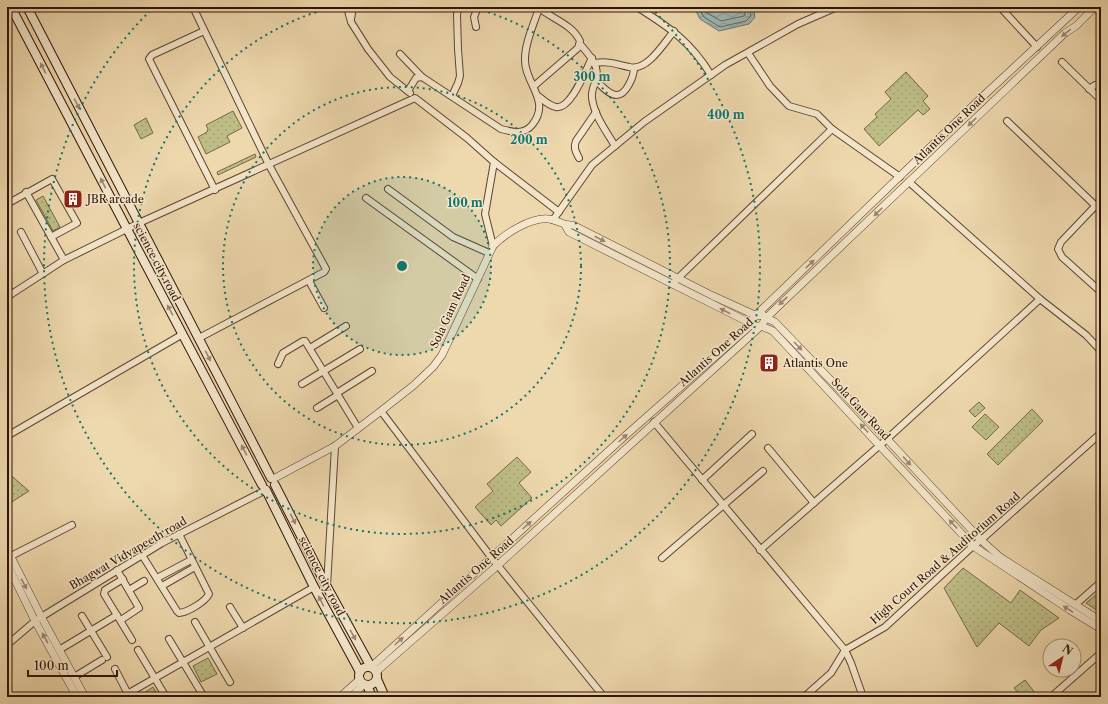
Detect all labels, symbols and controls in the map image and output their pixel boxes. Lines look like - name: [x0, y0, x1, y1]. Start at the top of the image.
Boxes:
- one-way arrow: [1061, 29, 1071, 37]
- one-way arrow: [40, 62, 46, 73]
- text: 300 m: [573, 69, 611, 84]
- street label: Atlantis One Road: [909, 91, 988, 168]
- one-way arrow: [74, 98, 80, 110]
- text: 400 m: [707, 107, 745, 122]
- one-way arrow: [967, 118, 977, 127]
- text: 200 m: [510, 132, 548, 147]
- one-way arrow: [100, 177, 106, 189]
- building icon: JBR arcade: [62, 188, 84, 210]
- place label: JBR arcade: [85, 192, 144, 206]
- text: 100 m: [447, 195, 483, 210]
- one-way arrow: [873, 207, 883, 217]
- street label: science city road: [130, 220, 184, 304]
- one-way arrow: [594, 236, 606, 243]
- centre of rings: [395, 259, 409, 273]
- one-way arrow: [805, 259, 815, 269]
- street label: Sola Gam Road: [427, 271, 473, 350]
- one-way arrow: [778, 297, 788, 306]
- one-way arrow: [167, 305, 174, 316]
- one-way arrow: [719, 307, 731, 314]
- street label: Atlantis One Road: [675, 315, 756, 390]
- one-way arrow: [793, 341, 803, 351]
- one-way arrow: [205, 350, 211, 362]
- building icon: Atlantis One: [758, 352, 780, 374]
- place label: Atlantis One: [782, 356, 848, 370]
- street label: Sola Gam Road: [829, 375, 894, 443]
- one-way arrow: [860, 424, 869, 433]
- one-way arrow: [618, 433, 628, 442]
- one-way arrow: [241, 444, 247, 456]
- one-way arrow: [902, 456, 911, 465]
- street label: High Court Road & Auditorium Road: [867, 489, 1023, 627]
- street label: Bhagwat Vidyapeeth road: [67, 513, 189, 592]
- one-way arrow: [290, 514, 296, 525]
- one-way arrow: [948, 518, 957, 529]
- one-way arrow: [521, 520, 532, 529]
- street label: Atlantis One Road: [435, 533, 517, 607]
- street label: science city road: [296, 534, 348, 618]
- one-way arrow: [21, 578, 28, 589]
- one-way arrow: [318, 595, 324, 607]
- one-way arrow: [1063, 605, 1073, 613]
- one-way arrow: [350, 629, 356, 640]
- one-way arrow: [41, 632, 48, 644]
- one-way arrow: [394, 636, 405, 645]
- north arrow: [1042, 638, 1082, 678]
- text: N: [1060, 641, 1076, 659]
- scale bar: [28, 652, 117, 678]
- text: 100 m: [34, 658, 69, 673]

